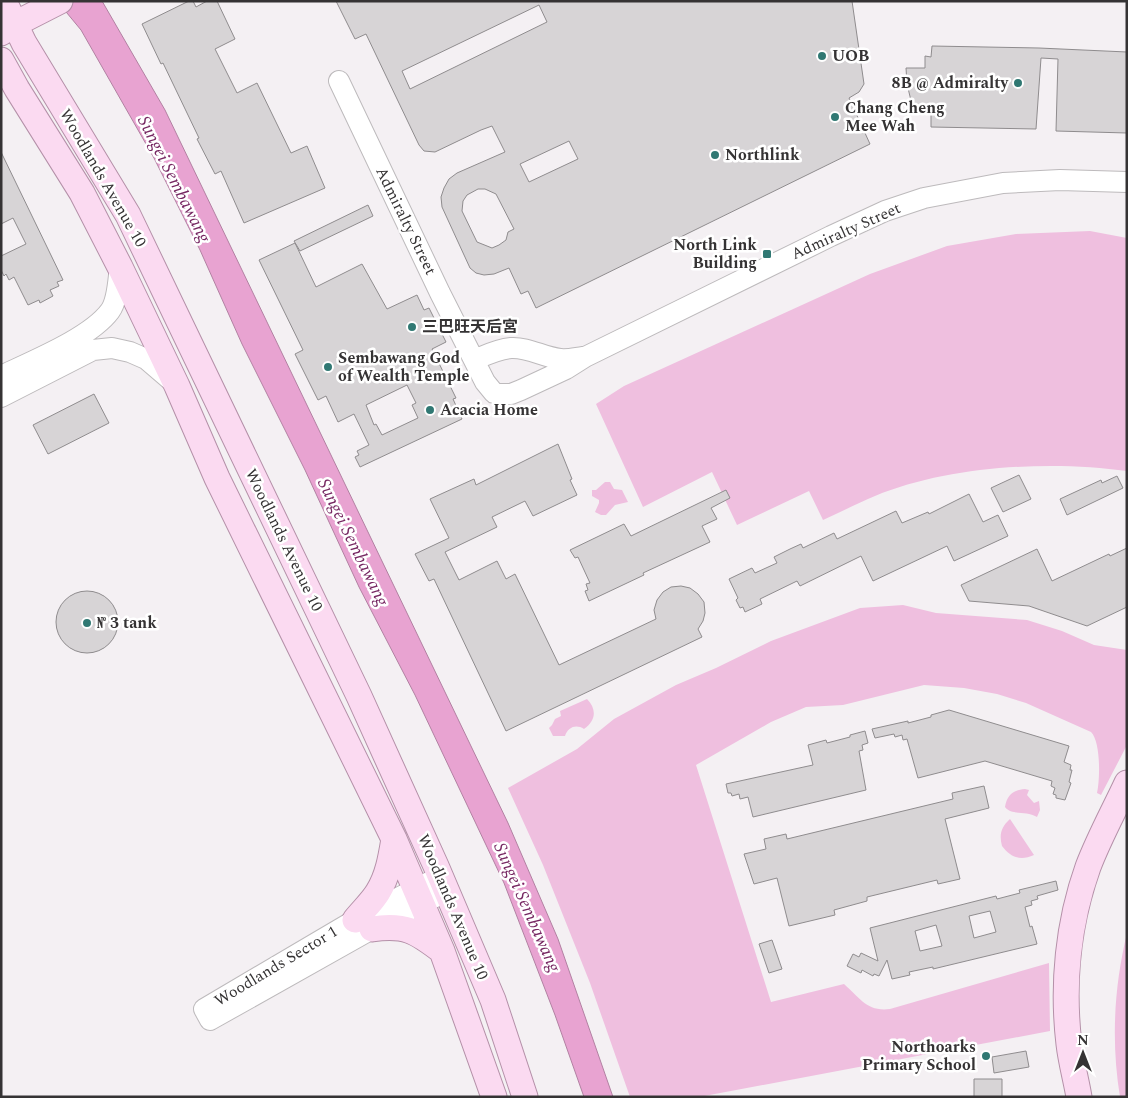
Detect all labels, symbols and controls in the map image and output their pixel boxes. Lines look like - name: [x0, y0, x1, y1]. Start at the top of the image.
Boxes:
- place label: UOB: [832, 44, 869, 68]
- marker: UOB: [816, 50, 828, 62]
- place label: 8B @ Admiralty: [892, 71, 1009, 95]
- marker: 8B @ Admiralty: [1012, 77, 1024, 89]
- place label: Chang Cheng Mee Wah: [845, 96, 945, 138]
- street label: Woodlands Avenue 10: [54, 104, 152, 252]
- water label: Sungei Sembawang: [130, 111, 218, 248]
- marker: Chang Cheng Mee Wah: [829, 111, 841, 123]
- place label: Northlink: [725, 143, 800, 167]
- marker: Northlink: [709, 149, 721, 161]
- street label: Admiralty Street: [369, 163, 443, 279]
- street label: Admiralty Street: [787, 196, 905, 266]
- place label: North Link Building: [673, 233, 757, 275]
- marker: North Link Building: [761, 248, 773, 260]
- place label: 三巴旺天后宮: [422, 315, 518, 339]
- marker: 三巴旺天后宮: [406, 321, 418, 333]
- place label: Sembawang God of Wealth Temple: [338, 346, 470, 388]
- marker: Sembawang God of Wealth Temple: [322, 361, 334, 373]
- place label: Acacia Home: [440, 398, 538, 422]
- marker: Acacia Home: [424, 404, 436, 416]
- street label: Woodlands Avenue 10: [239, 465, 329, 615]
- water label: Sungei Sembawang: [310, 474, 396, 611]
- place label: № 3 tank: [97, 611, 157, 635]
- marker: № 3 tank: [81, 617, 93, 629]
- street label: Woodlands Avenue 10: [411, 830, 495, 984]
- water label: Sungei Sembawang: [486, 838, 568, 977]
- street label: Woodlands Sector 1: [210, 920, 342, 1012]
- north arrow: [1058, 1028, 1108, 1078]
- text: N: [1077, 1030, 1089, 1051]
- place label: Northoarks Primary School: [862, 1035, 976, 1077]
- marker: Northoarks Primary School: [980, 1050, 992, 1062]

